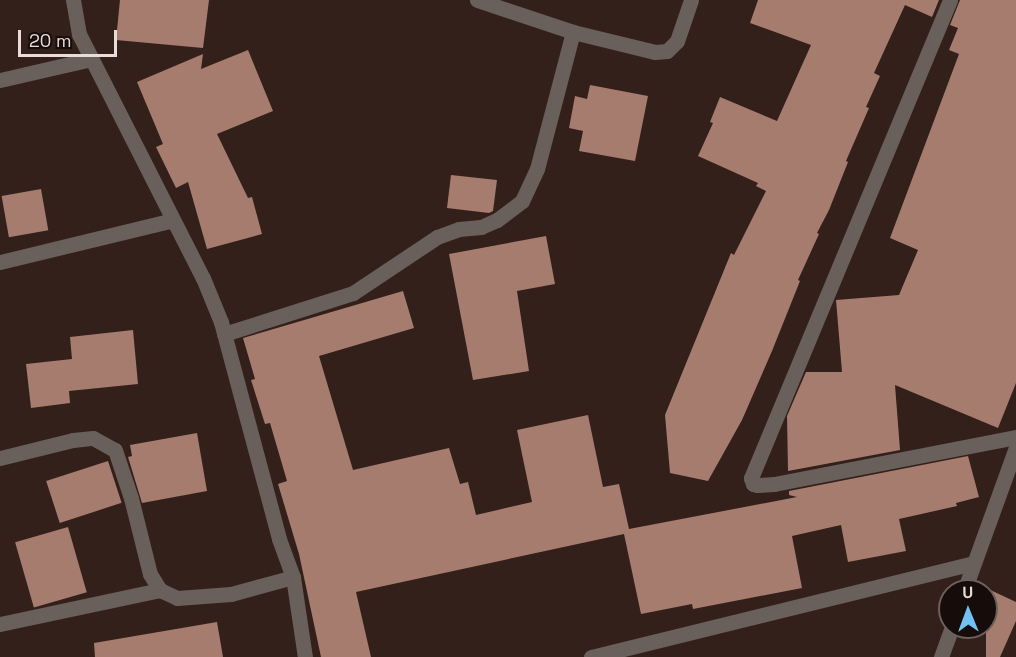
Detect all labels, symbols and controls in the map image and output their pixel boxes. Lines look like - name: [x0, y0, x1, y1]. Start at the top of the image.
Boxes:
- scale bar: [21, 18, 120, 56]
- text: 20 m: [29, 29, 72, 52]
- north arrow: [938, 579, 998, 639]
- text: U: [962, 582, 973, 603]

